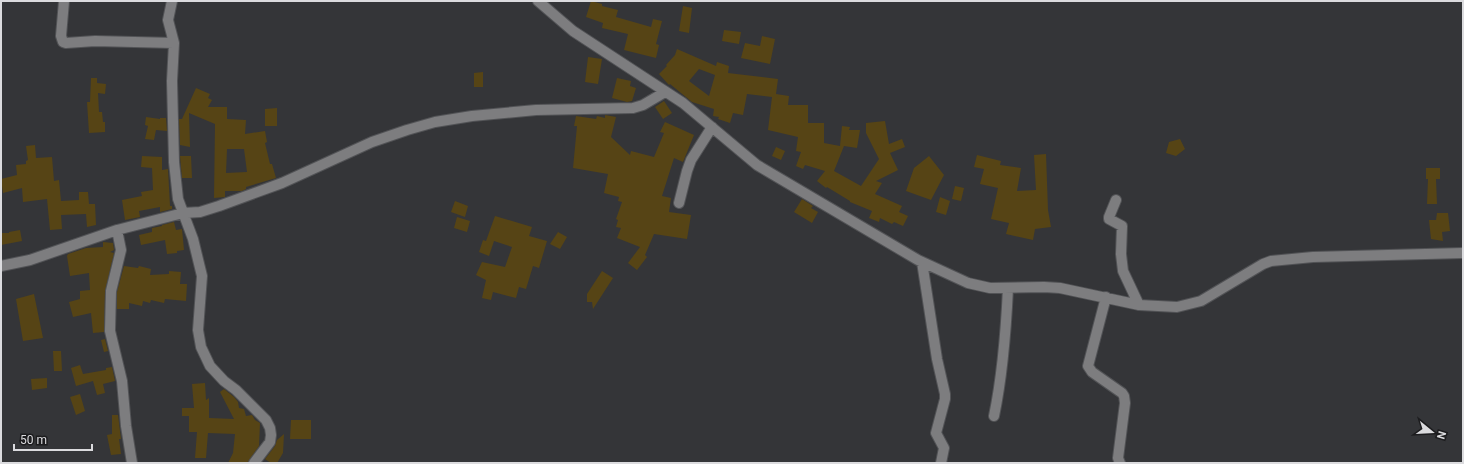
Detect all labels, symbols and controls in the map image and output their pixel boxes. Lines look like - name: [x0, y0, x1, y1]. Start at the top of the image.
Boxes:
- north arrow: [1412, 412, 1452, 452]
- scale bar: [14, 426, 92, 452]
- text: N: [1434, 429, 1448, 441]
- text: 50 m: [20, 433, 47, 447]

